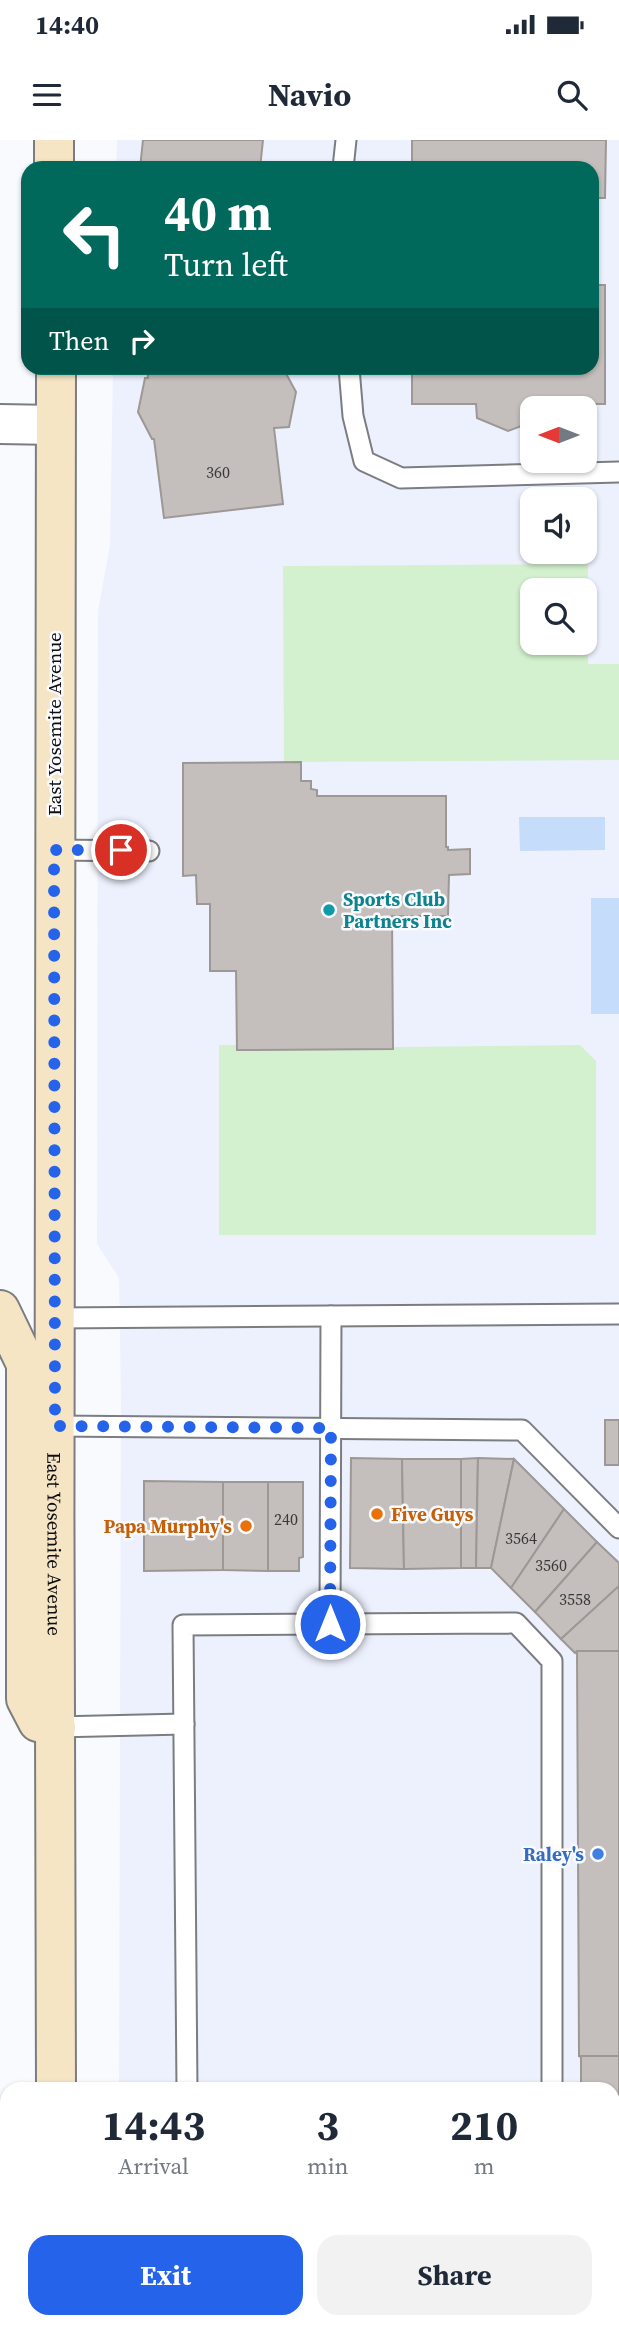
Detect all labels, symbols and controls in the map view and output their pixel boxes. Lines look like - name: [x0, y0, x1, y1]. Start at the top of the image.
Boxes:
- text: 14:40: [35, 7, 99, 43]
- text: Navio: [268, 73, 351, 117]
- icon: menu: [28, 76, 66, 114]
- icon: search: [553, 76, 591, 114]
- text: 40 m: [164, 179, 272, 246]
- icon: left: [49, 189, 140, 280]
- text: Turn left: [164, 243, 288, 287]
- icon: right: [123, 322, 161, 360]
- text: Then: [49, 323, 109, 359]
- north arrow: [520, 396, 597, 472]
- map controls: [520, 396, 597, 655]
- house number: 360: [206, 461, 230, 483]
- button: sound: [520, 487, 597, 564]
- button: search: [520, 578, 597, 655]
- street label: East Yosemite Avenue: [41, 632, 67, 816]
- pin: [91, 820, 151, 880]
- icon: arrive: [102, 831, 140, 869]
- place label: Sports Club Partners Inc: [343, 886, 452, 934]
- marker: Sports Club Partners Inc: [321, 902, 337, 918]
- street label: East Yosemite Avenue: [41, 1452, 68, 1636]
- place label: Five Guys: [391, 1501, 474, 1527]
- marker: Five Guys: [369, 1506, 385, 1522]
- house number: 240: [274, 1508, 298, 1530]
- place label: Papa Murphy's: [104, 1513, 232, 1539]
- marker: Papa Murphy's: [238, 1518, 254, 1534]
- house number: 3564: [505, 1527, 537, 1549]
- house number: 3560: [535, 1554, 567, 1576]
- position arrow: [293, 1587, 367, 1661]
- house number: 3558: [559, 1588, 591, 1610]
- place label: Raley's: [523, 1841, 584, 1867]
- marker: Raley's: [590, 1846, 606, 1862]
- text: 14:43: [102, 2096, 205, 2154]
- text: 3: [316, 2096, 339, 2154]
- text: 210: [450, 2096, 518, 2154]
- text: Arrival: [118, 2150, 189, 2182]
- text: min: [307, 2150, 348, 2182]
- text: m: [474, 2150, 495, 2182]
- button: Exit: [28, 2235, 303, 2315]
- button: Share: [317, 2235, 592, 2315]

